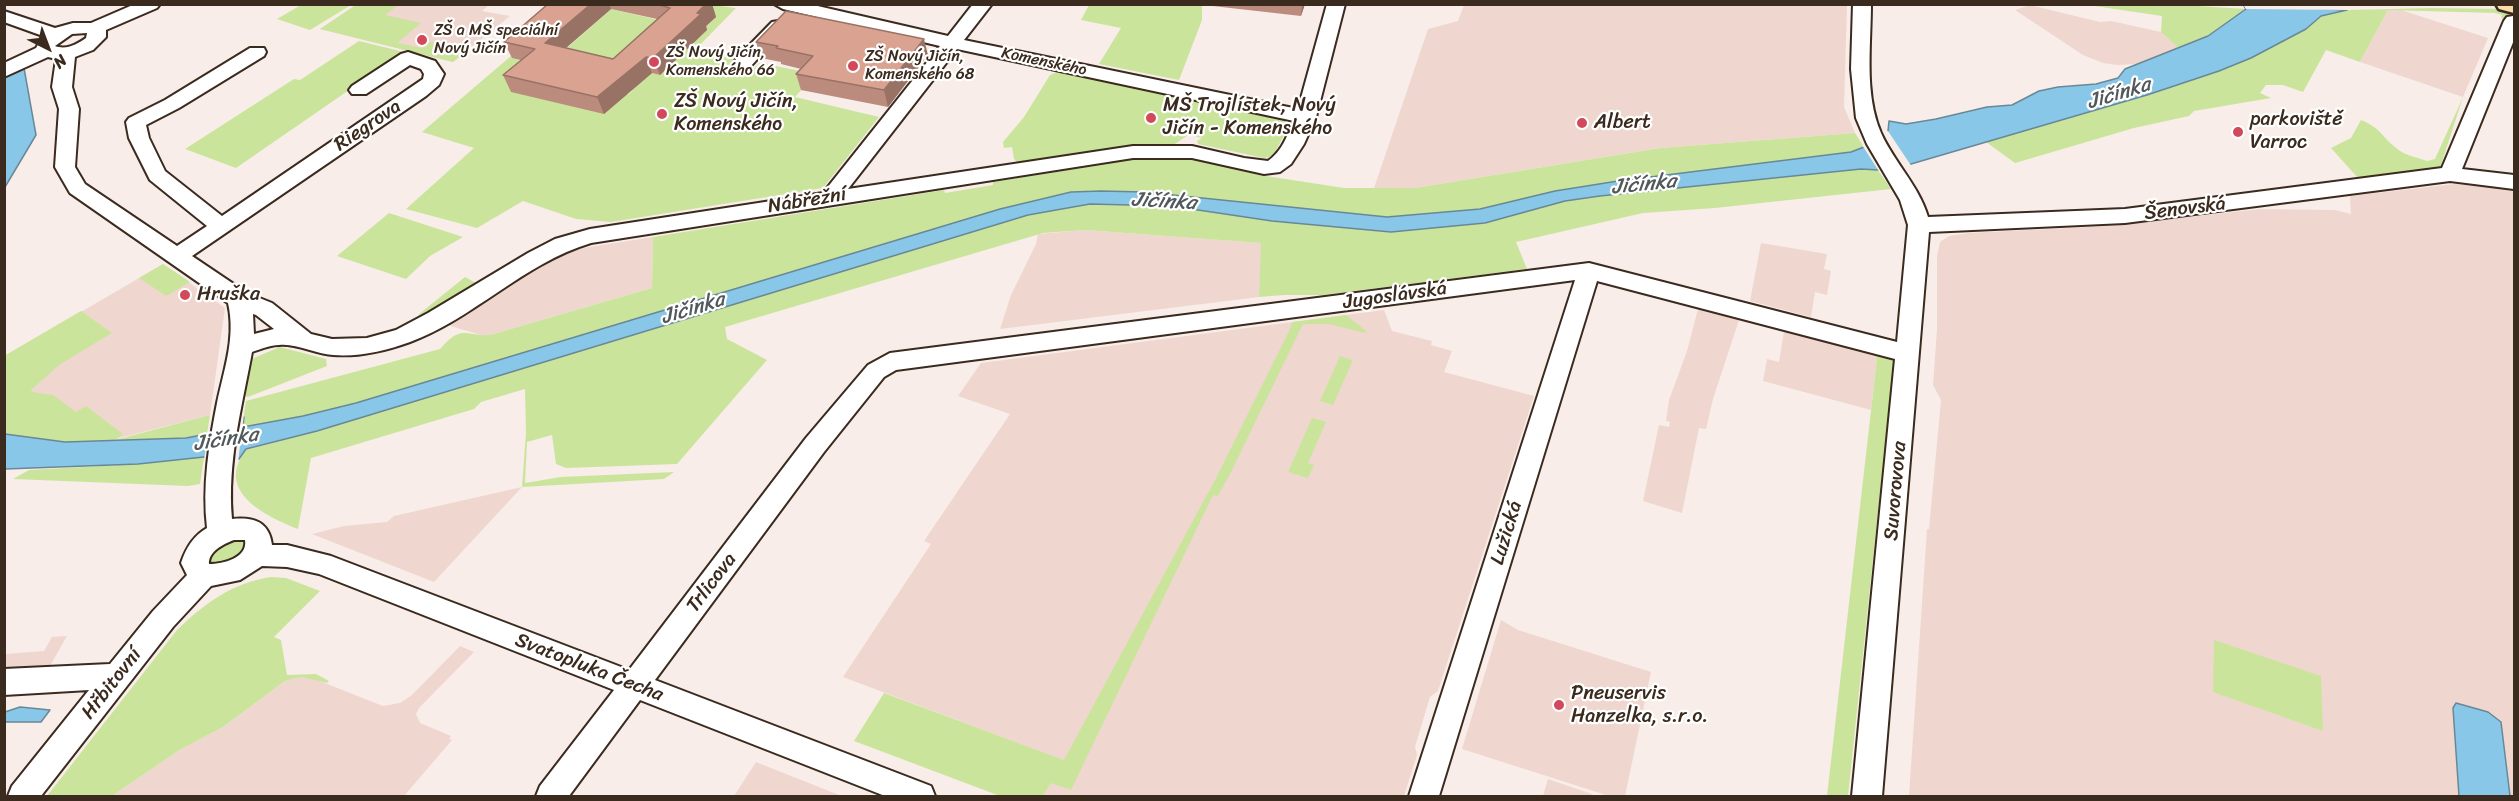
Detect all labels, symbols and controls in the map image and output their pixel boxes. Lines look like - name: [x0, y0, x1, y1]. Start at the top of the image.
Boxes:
- north arrow: [18, 18, 78, 78]
- place label: ZŠ a MŠ speciální Nový Jičín: [434, 21, 558, 59]
- marker: ZŠ a MŠ speciální Nový Jičín: [415, 33, 429, 47]
- place label: ZŠ Nový Jičín, Komenského 66: [666, 43, 775, 81]
- street label: Komenského: [1000, 44, 1088, 80]
- text: N: [47, 47, 74, 76]
- place label: ZŠ Nový Jičín, Komenského 68: [865, 47, 974, 85]
- marker: ZŠ Nový Jičín, Komenského 66: [647, 55, 661, 69]
- marker: ZŠ Nový Jičín, Komenského 68: [846, 59, 860, 73]
- water label: Jičínka: [2084, 72, 2154, 116]
- place label: ZŠ Nový Jičín, Komenského: [674, 90, 798, 137]
- place label: MŠ Trojlístek, Nový Jičín - Komenského: [1163, 94, 1336, 141]
- street label: Riegrova: [330, 95, 406, 157]
- marker: ZŠ Nový Jičín, Komenského: [655, 107, 669, 121]
- place label: parkoviště Varroc: [2250, 108, 2343, 155]
- marker: MŠ Trojlístek, Nový Jičín - Komenského: [1144, 111, 1158, 125]
- place label: Albert: [1594, 111, 1651, 135]
- marker: Albert: [1575, 116, 1589, 130]
- marker: parkoviště Varroc: [2231, 125, 2245, 139]
- water label: Jičínka: [1610, 169, 1678, 201]
- street label: Nábřežní: [766, 183, 848, 219]
- water label: Jičínka: [1131, 188, 1197, 216]
- street label: Šenovská: [2143, 192, 2227, 226]
- street label: Jugoslávská: [1342, 277, 1448, 315]
- place label: Hruška: [197, 283, 260, 307]
- water label: Jičínka: [658, 287, 728, 331]
- marker: Hruška: [178, 288, 192, 302]
- water label: Jičínka: [192, 422, 260, 458]
- street label: Suvorovova: [1880, 440, 1912, 542]
- street label: Lužická: [1486, 498, 1528, 568]
- street label: Trlicova: [682, 549, 742, 617]
- street label: Svatopluka Čecha: [511, 629, 667, 707]
- street label: Hřbitovní: [77, 644, 147, 724]
- place label: Pneuservis Hanzelka, s.r.o.: [1571, 682, 1708, 729]
- marker: Pneuservis Hanzelka, s.r.o.: [1552, 698, 1566, 712]

